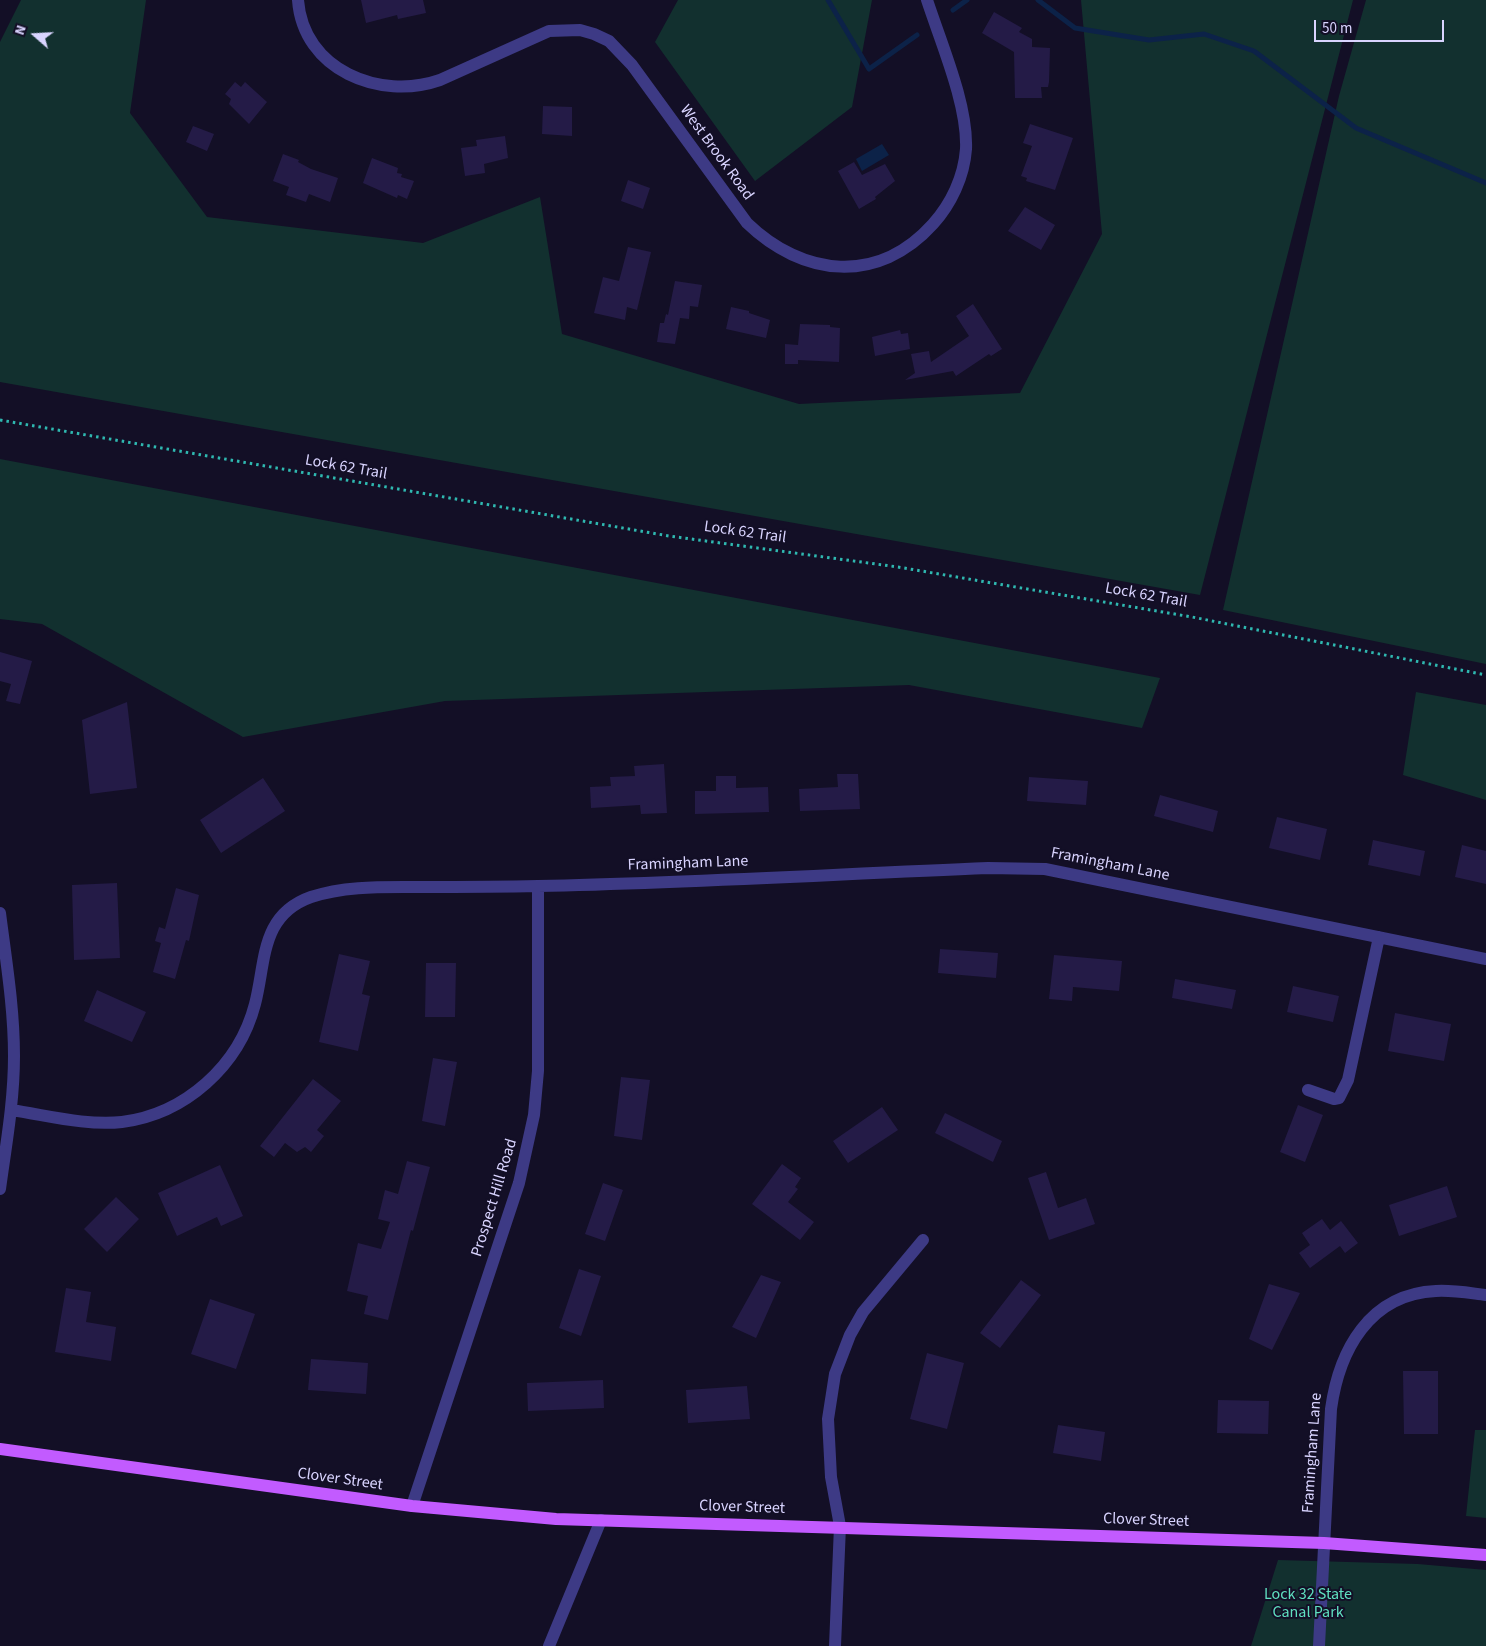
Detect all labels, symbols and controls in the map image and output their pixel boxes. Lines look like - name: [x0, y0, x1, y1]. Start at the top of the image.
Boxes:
- north arrow: [10, 10, 60, 60]
- scale bar: [1316, 10, 1446, 42]
- text: 50 m: [1322, 18, 1352, 39]
- text: N: [10, 22, 32, 38]
- street label: West Brook Road: [675, 102, 757, 204]
- street label: Lock 62 Trail: [304, 451, 388, 485]
- street label: Lock 62 Trail: [703, 518, 787, 548]
- street label: Lock 62 Trail: [1104, 579, 1188, 613]
- street label: Framingham Lane: [1049, 844, 1171, 886]
- street label: Framingham Lane: [627, 852, 749, 876]
- street label: Prospect Hill Road: [468, 1137, 522, 1259]
- street label: Framingham Lane: [1299, 1392, 1327, 1514]
- street label: Clover Street: [296, 1465, 384, 1495]
- street label: Clover Street: [699, 1497, 785, 1519]
- street label: Clover Street: [1103, 1510, 1189, 1532]
- park label: Lock 32 State Canal Park: [1264, 1585, 1352, 1623]

